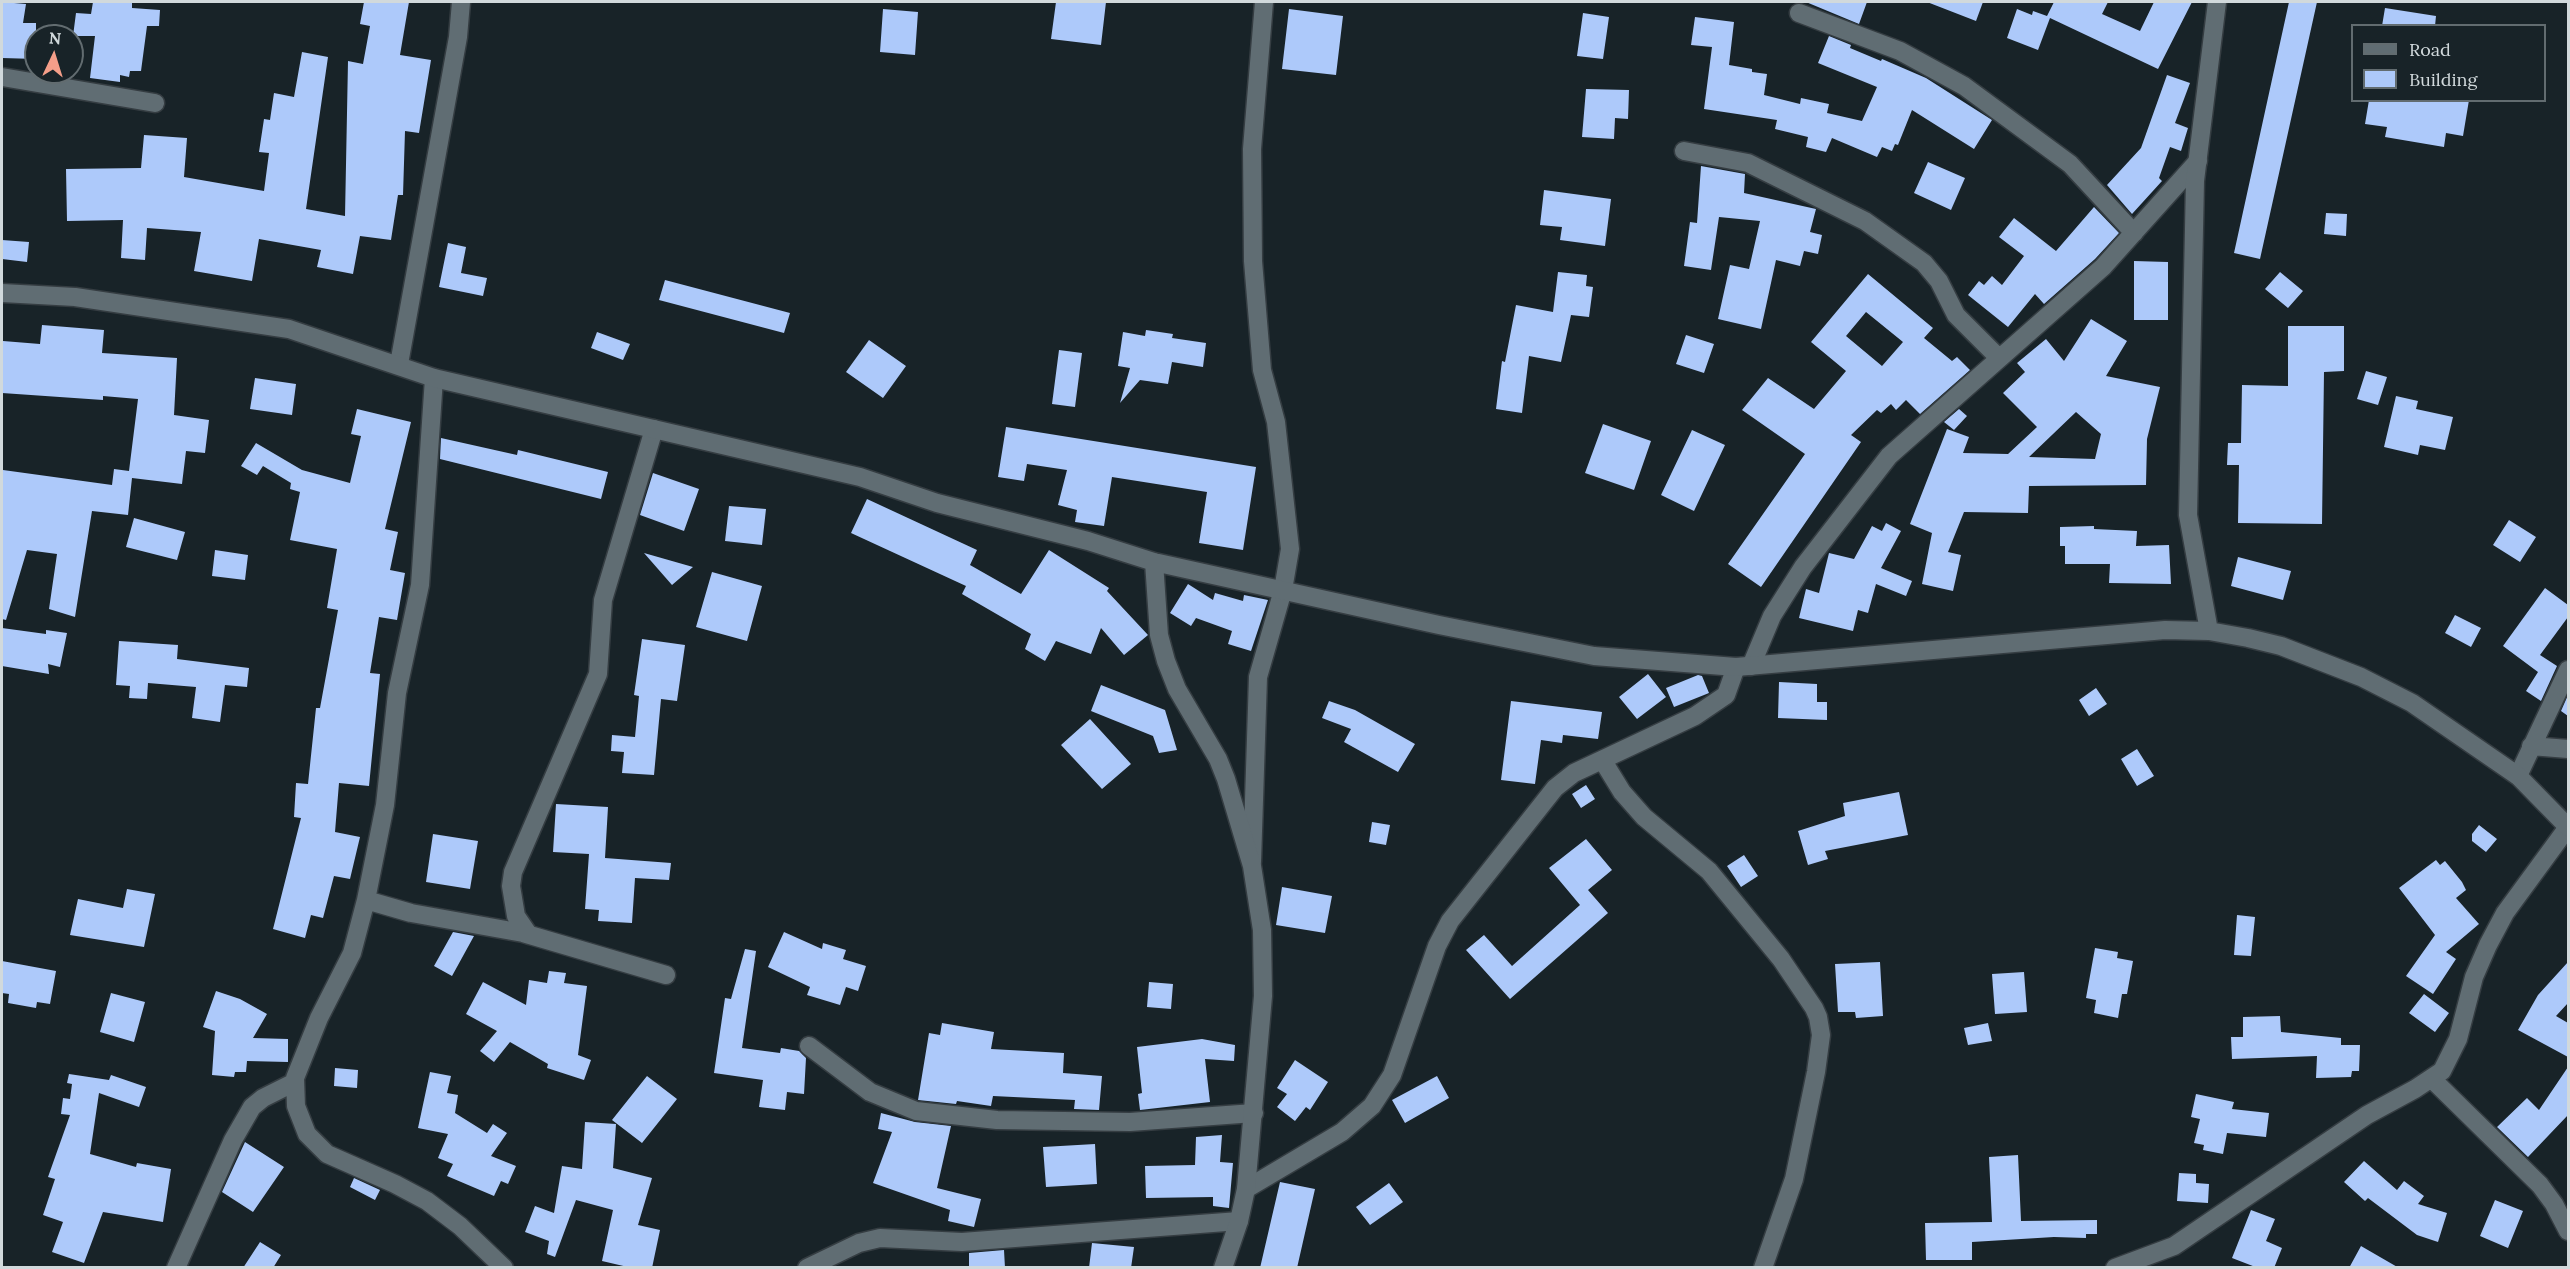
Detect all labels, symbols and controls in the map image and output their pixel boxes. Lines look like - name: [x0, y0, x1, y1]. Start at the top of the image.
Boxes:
- north arrow: [24, 24, 84, 84]
- legend: [2351, 24, 2546, 102]
- text: N: [48, 28, 62, 48]
- text: Road: [2409, 38, 2451, 61]
- text: Building: [2409, 68, 2477, 91]

